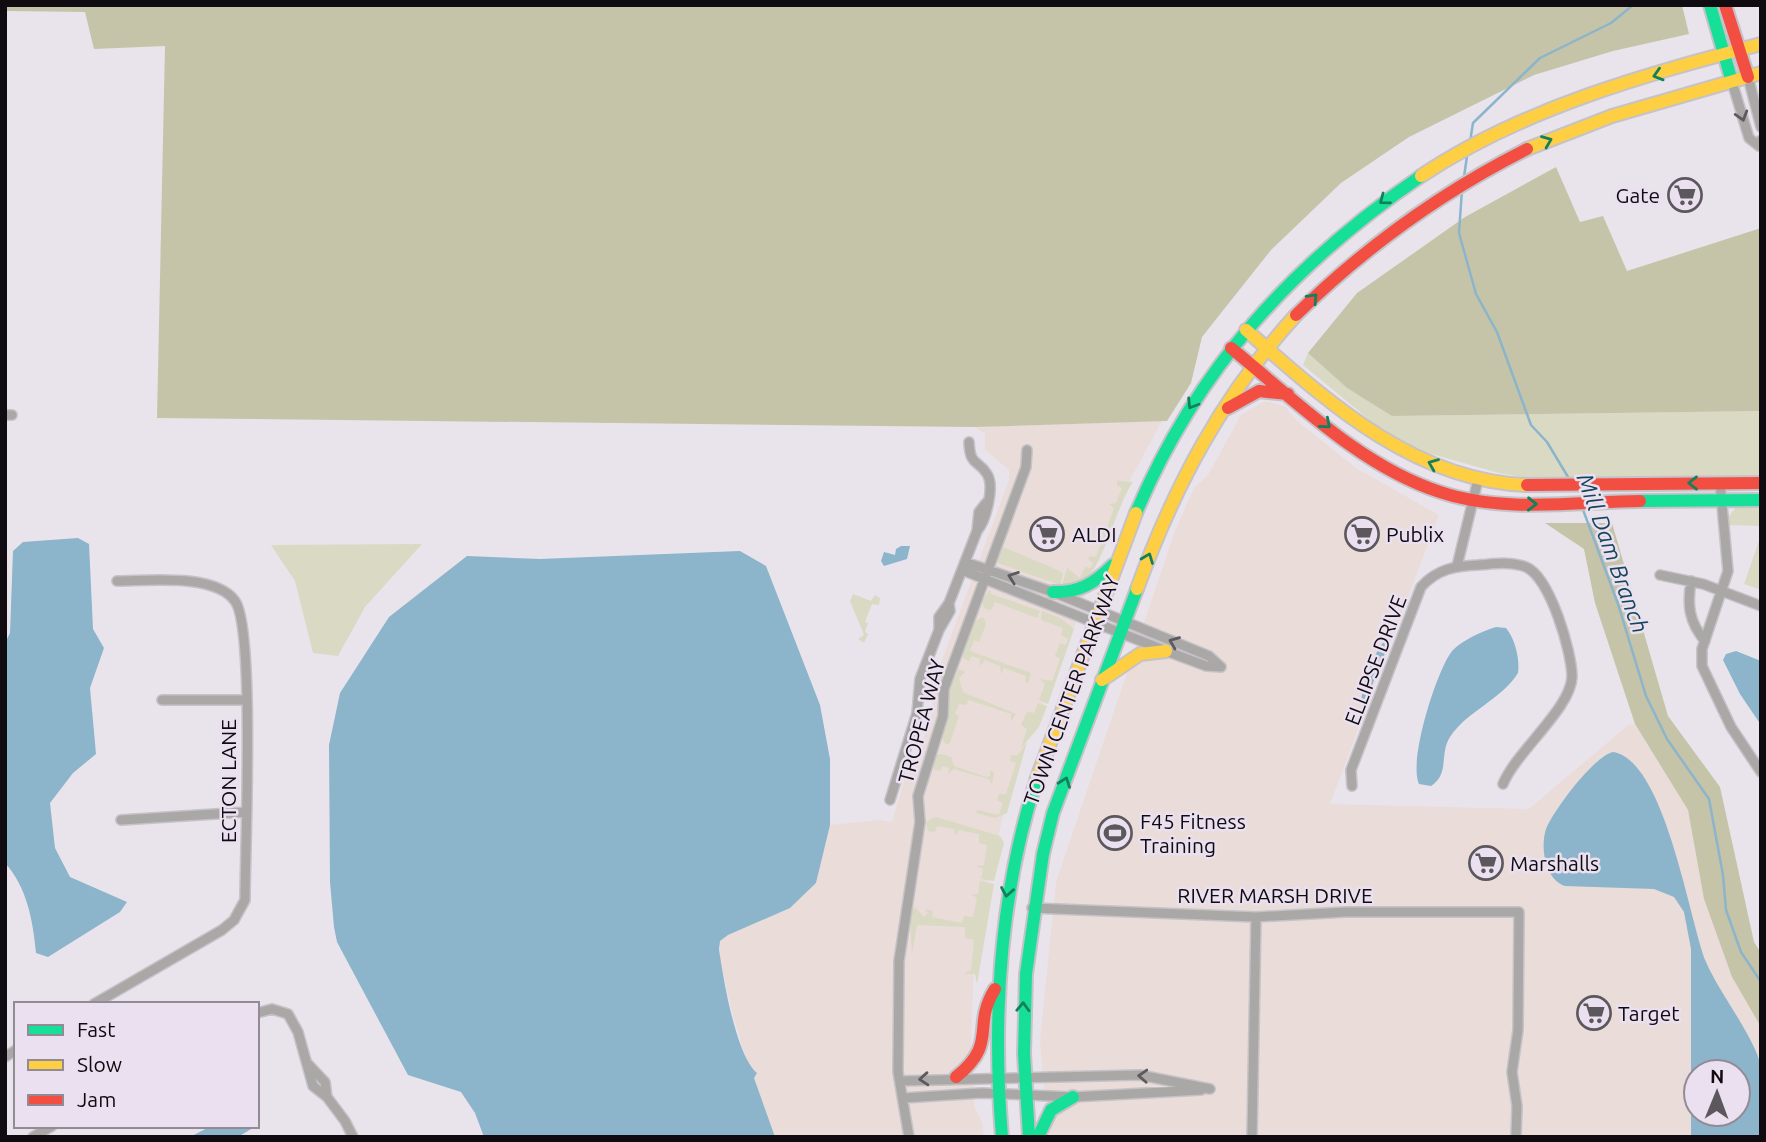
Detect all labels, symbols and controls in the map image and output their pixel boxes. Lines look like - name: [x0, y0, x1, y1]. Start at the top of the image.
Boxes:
- one-way arrow: [1652, 66, 1664, 81]
- one-way arrow: [1734, 110, 1749, 122]
- one-way arrow: [1539, 135, 1552, 149]
- supermarket icon: Gate: [1666, 176, 1704, 214]
- place label: Gate: [1615, 183, 1660, 207]
- one-way arrow: [1380, 191, 1392, 204]
- one-way arrow: [1305, 293, 1318, 306]
- one-way arrow: [1188, 396, 1201, 409]
- one-way arrow: [1318, 416, 1331, 428]
- one-way arrow: [1427, 459, 1439, 473]
- water label: Mill Dam Branch: [1573, 470, 1653, 636]
- one-way arrow: [1687, 476, 1698, 491]
- one-way arrow: [1527, 496, 1538, 511]
- supermarket icon: ALDI: [1028, 515, 1066, 553]
- supermarket icon: Publix: [1343, 515, 1381, 553]
- place label: ALDI: [1072, 522, 1117, 546]
- place label: Publix: [1386, 522, 1444, 546]
- one-way arrow: [1140, 552, 1154, 564]
- one-way arrow: [1007, 571, 1019, 585]
- street label: TOWN CENTER PARKWAY: [1018, 572, 1124, 808]
- street label: ELLIPSE DRIVE: [1339, 592, 1411, 728]
- one-way arrow: [1169, 637, 1181, 651]
- street label: TROPEA WAY: [893, 656, 949, 786]
- street label: ECTON LANE: [216, 719, 240, 843]
- one-way arrow: [1057, 776, 1071, 788]
- place label: F45 Fitness Training: [1140, 809, 1246, 857]
- sports icon: F45 Fitness Training: [1096, 814, 1134, 852]
- supermarket icon: Marshalls: [1467, 844, 1505, 882]
- place label: Marshalls: [1510, 851, 1599, 875]
- street label: RIVER MARSH DRIVE: [1177, 883, 1373, 907]
- one-way arrow: [1000, 886, 1015, 898]
- supermarket icon: Target: [1575, 994, 1613, 1032]
- one-way arrow: [1015, 1001, 1030, 1012]
- place label: Target: [1618, 1001, 1680, 1025]
- legend: [14, 1002, 259, 1128]
- text: Fast: [77, 1017, 115, 1041]
- text: Slow: [77, 1052, 122, 1076]
- north arrow: [1682, 1058, 1752, 1128]
- text: N: [1710, 1065, 1725, 1087]
- one-way arrow: [1137, 1068, 1148, 1083]
- one-way arrow: [918, 1072, 929, 1087]
- text: Jam: [77, 1087, 116, 1111]

